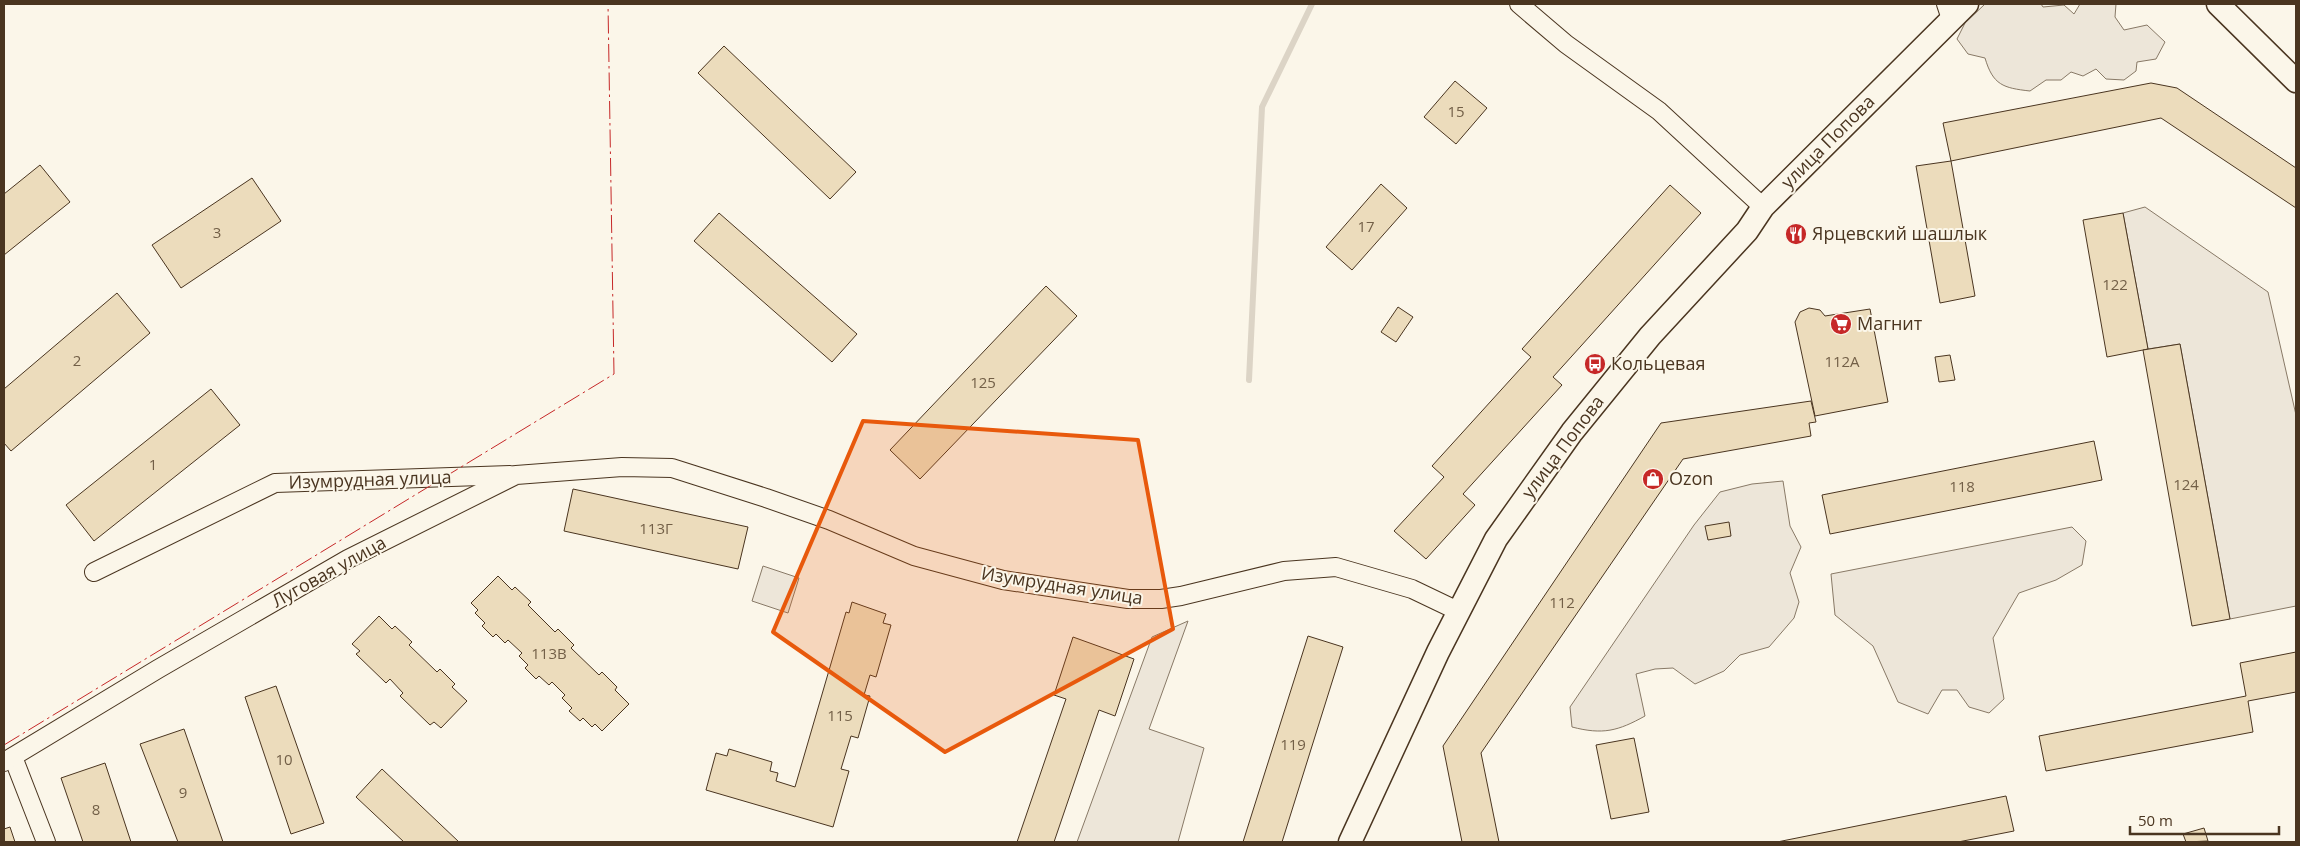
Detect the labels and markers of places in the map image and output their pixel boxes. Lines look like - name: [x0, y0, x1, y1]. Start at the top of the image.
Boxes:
- place label: Ярцевский шашлык: [1812, 221, 1988, 245]
- restaurant icon: Ярцевский шашлык: [1784, 222, 1808, 246]
- place label: Магнит: [1857, 311, 1923, 335]
- supermarket icon: Магнит: [1829, 312, 1853, 336]
- place label: Кольцевая: [1611, 351, 1705, 375]
- bus stop icon: Кольцевая: [1583, 352, 1607, 376]
- place label: Ozon: [1669, 466, 1713, 490]
- shop icon: Ozon: [1641, 467, 1665, 491]

